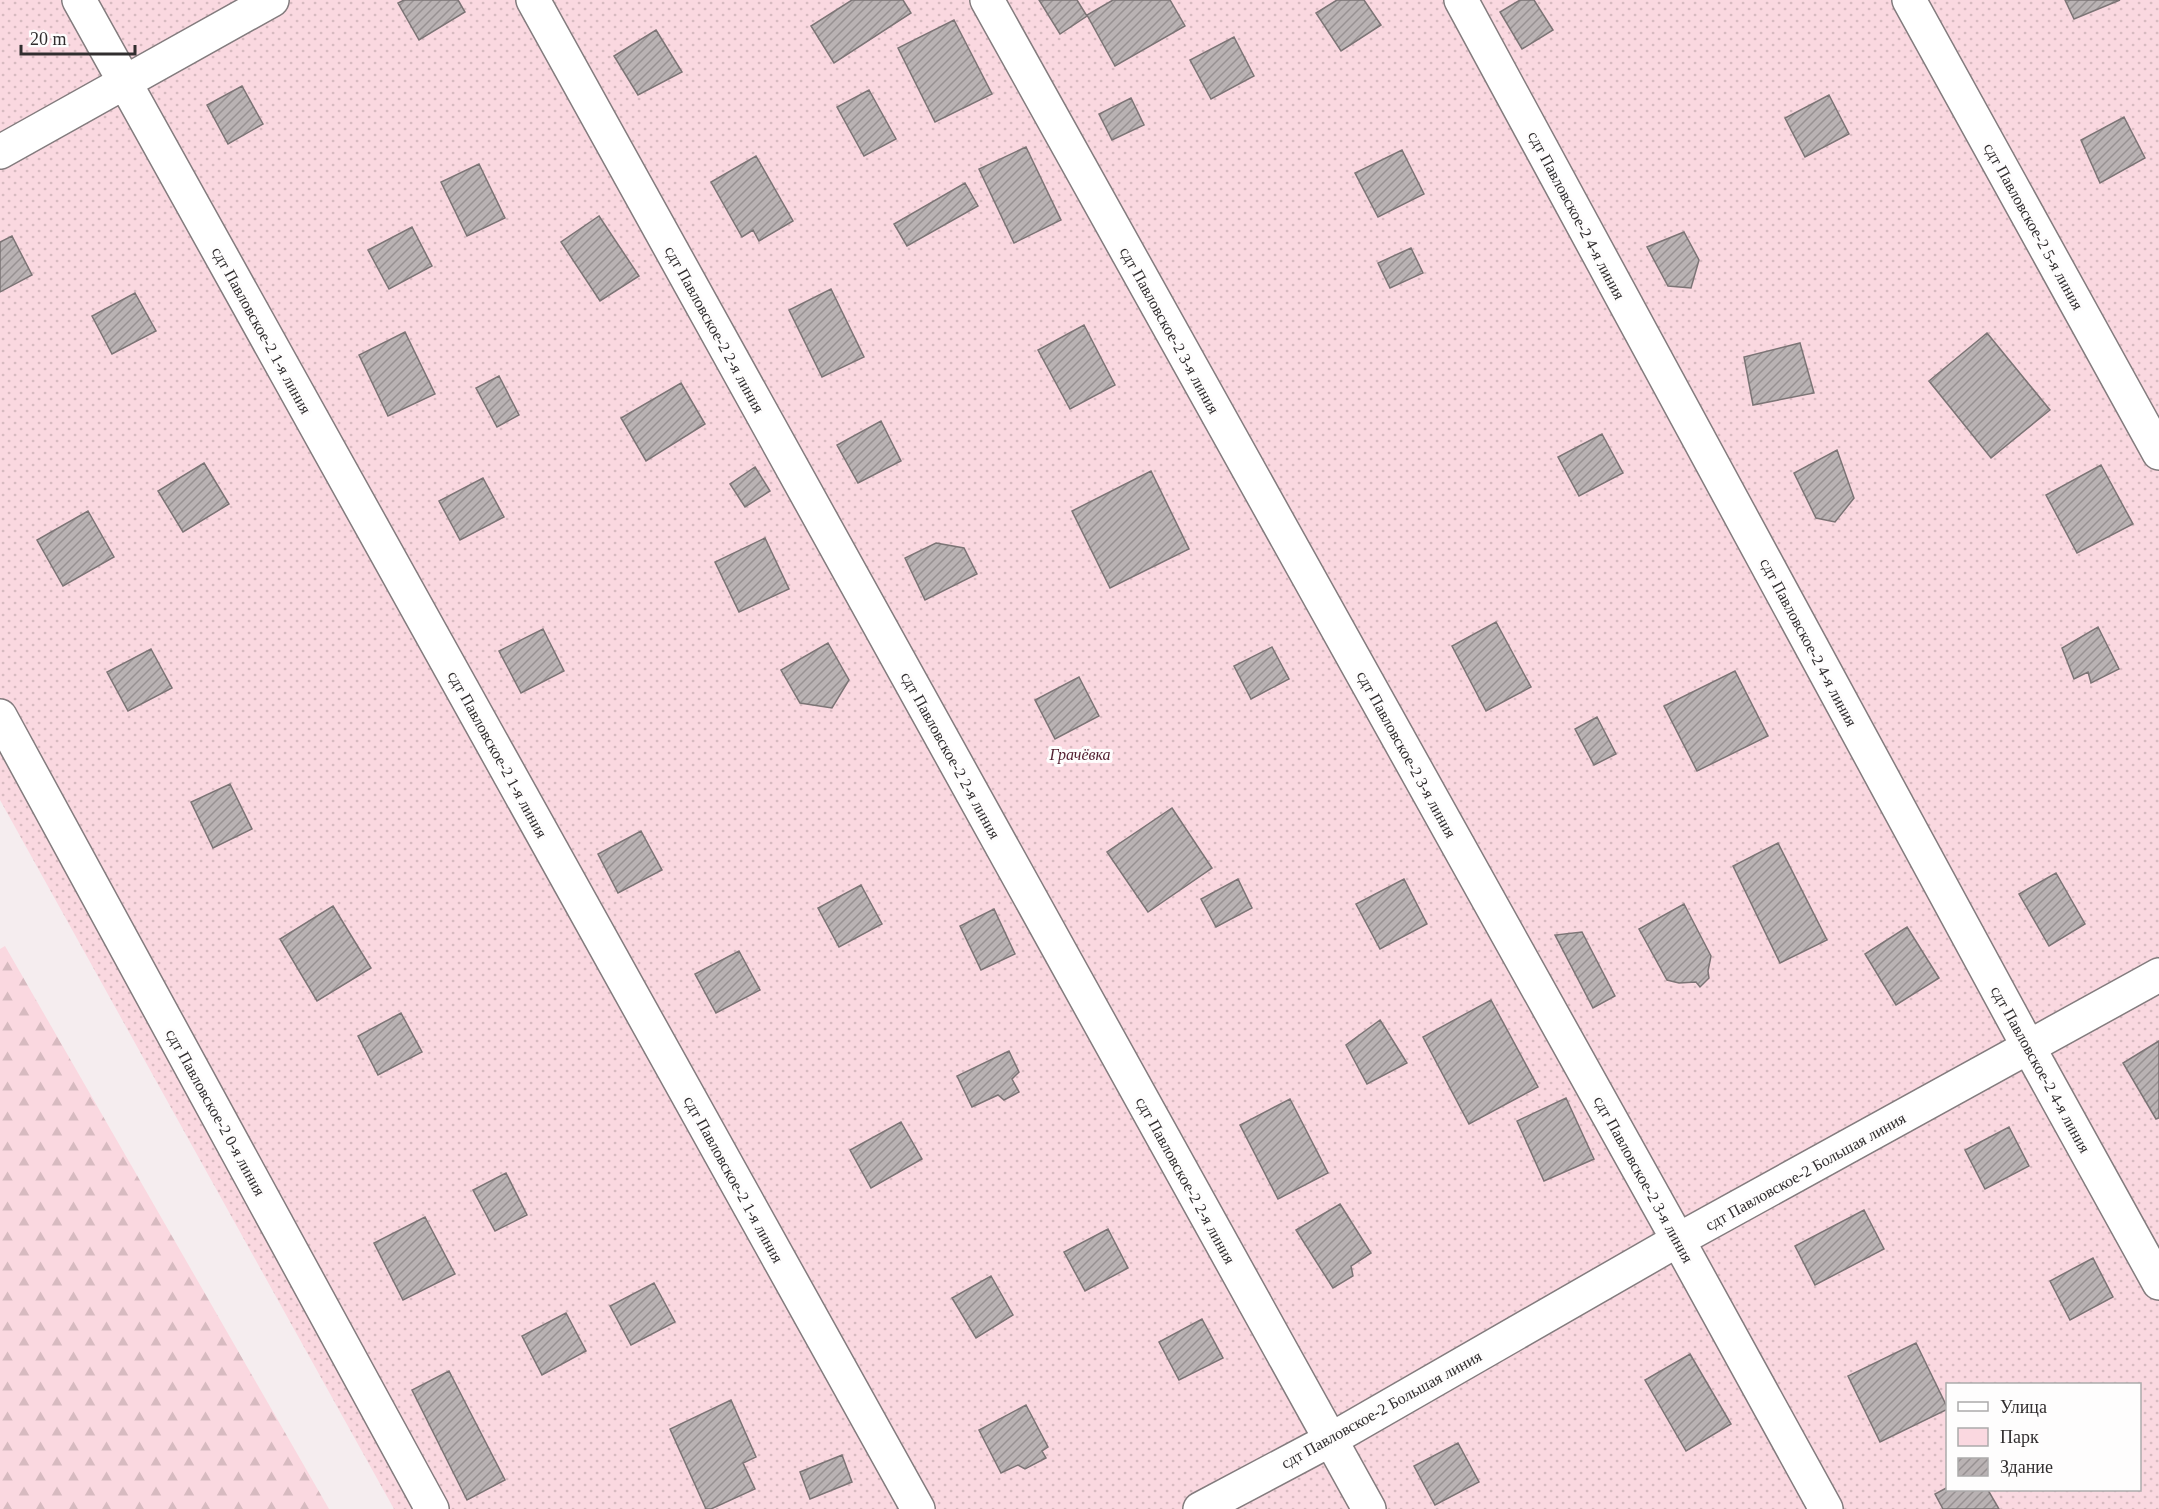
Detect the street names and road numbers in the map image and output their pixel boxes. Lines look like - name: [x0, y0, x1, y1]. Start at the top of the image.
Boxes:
- street label: сдт Павловское-2 4-я линия: [1524, 128, 1629, 303]
- street label: сдт Павловское-2 5-я линия: [1980, 140, 2087, 314]
- street label: сдт Павловское-2 2-я линия: [661, 243, 768, 417]
- street label: сдт Павловское-2 1-я линия: [208, 244, 315, 418]
- street label: сдт Павловское-2 3-я линия: [1116, 244, 1223, 418]
- street label: сдт Павловское-2 4-я линия: [1756, 555, 1861, 730]
- street label: сдт Павловское-2 1-я линия: [444, 668, 551, 842]
- street label: сдт Павловское-2 3-я линия: [1353, 668, 1460, 842]
- street label: сдт Павловское-2 2-я линия: [897, 669, 1004, 843]
- street label: сдт Павловское-2 4-я линия: [1987, 983, 2094, 1157]
- street label: сдт Павловское-2 0-я линия: [162, 1026, 269, 1200]
- street label: сдт Павловское-2 1-я линия: [680, 1093, 787, 1267]
- street label: сдт Павловское-2 3-я линия: [1590, 1093, 1697, 1267]
- street label: сдт Павловское-2 2-я линия: [1132, 1094, 1239, 1268]
- street label: сдт Павловское-2 Большая линия: [1702, 1109, 1909, 1235]
- street label: сдт Павловское-2 Большая линия: [1278, 1347, 1485, 1473]

